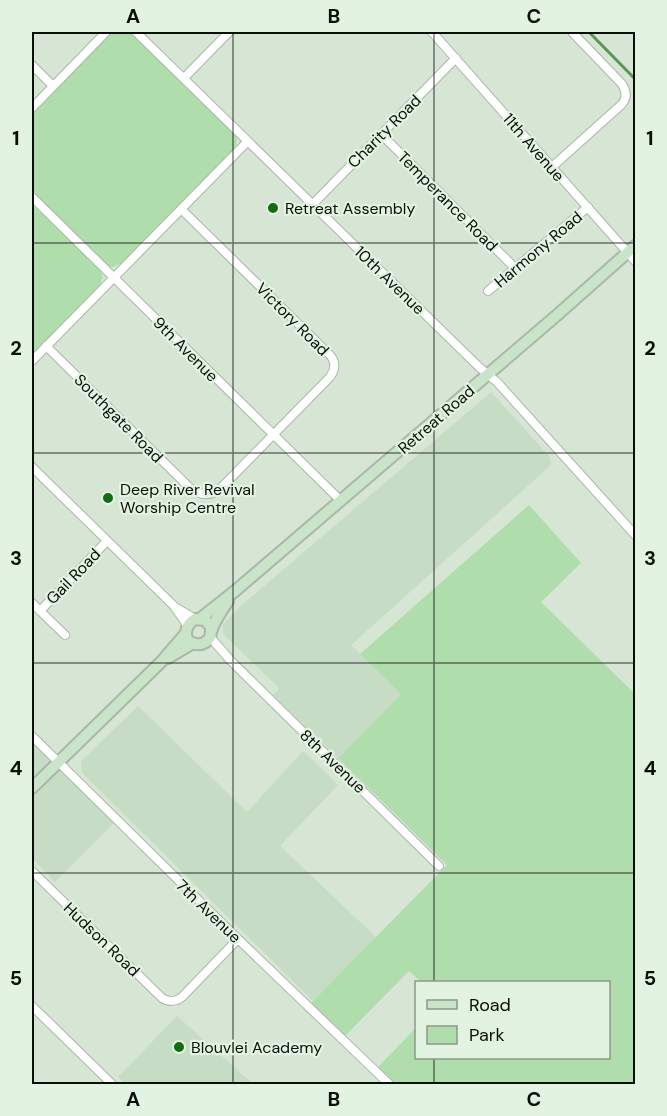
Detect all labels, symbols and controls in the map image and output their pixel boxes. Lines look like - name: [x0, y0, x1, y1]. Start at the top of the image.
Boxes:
- text: A: [126, 3, 140, 29]
- text: B: [328, 3, 340, 29]
- text: C: [527, 3, 541, 29]
- street label: Charity Road: [343, 90, 426, 173]
- street label: 11th Avenue: [498, 109, 569, 186]
- text: 1: [12, 125, 20, 151]
- text: 1: [646, 125, 654, 151]
- street label: Temperance Road: [393, 147, 502, 256]
- place label: Retreat Assembly: [285, 198, 415, 219]
- marker: Retreat Assembly: [266, 201, 280, 215]
- street label: Harmony Road: [490, 206, 587, 292]
- street label: 10th Avenue: [350, 242, 429, 319]
- street label: Victory Road: [252, 278, 334, 360]
- street label: 9th Avenue: [148, 312, 223, 387]
- text: 2: [10, 335, 22, 361]
- text: 2: [644, 335, 656, 361]
- street label: Southgate Road: [70, 369, 168, 467]
- street label: Retreat Road: [394, 380, 479, 458]
- place label: Deep River Revival Worship Centre: [120, 479, 254, 518]
- marker: Deep River Revival Worship Centre: [101, 491, 115, 505]
- street label: Gail Road: [42, 544, 105, 609]
- text: 3: [10, 545, 22, 571]
- text: 3: [644, 545, 656, 571]
- street label: 8th Avenue: [295, 725, 370, 798]
- text: 4: [10, 755, 23, 781]
- text: 4: [644, 755, 657, 781]
- street label: 7th Avenue: [172, 875, 246, 948]
- street label: Hudson Road: [59, 898, 144, 981]
- text: 5: [10, 965, 22, 991]
- text: 5: [644, 965, 656, 991]
- legend: [415, 981, 610, 1059]
- text: Road: [469, 993, 511, 1017]
- text: Park: [469, 1023, 505, 1047]
- place label: Blouvlei Academy: [191, 1037, 322, 1058]
- marker: Blouvlei Academy: [172, 1040, 186, 1054]
- text: A: [126, 1086, 140, 1112]
- text: B: [328, 1086, 340, 1112]
- text: C: [527, 1086, 541, 1112]

